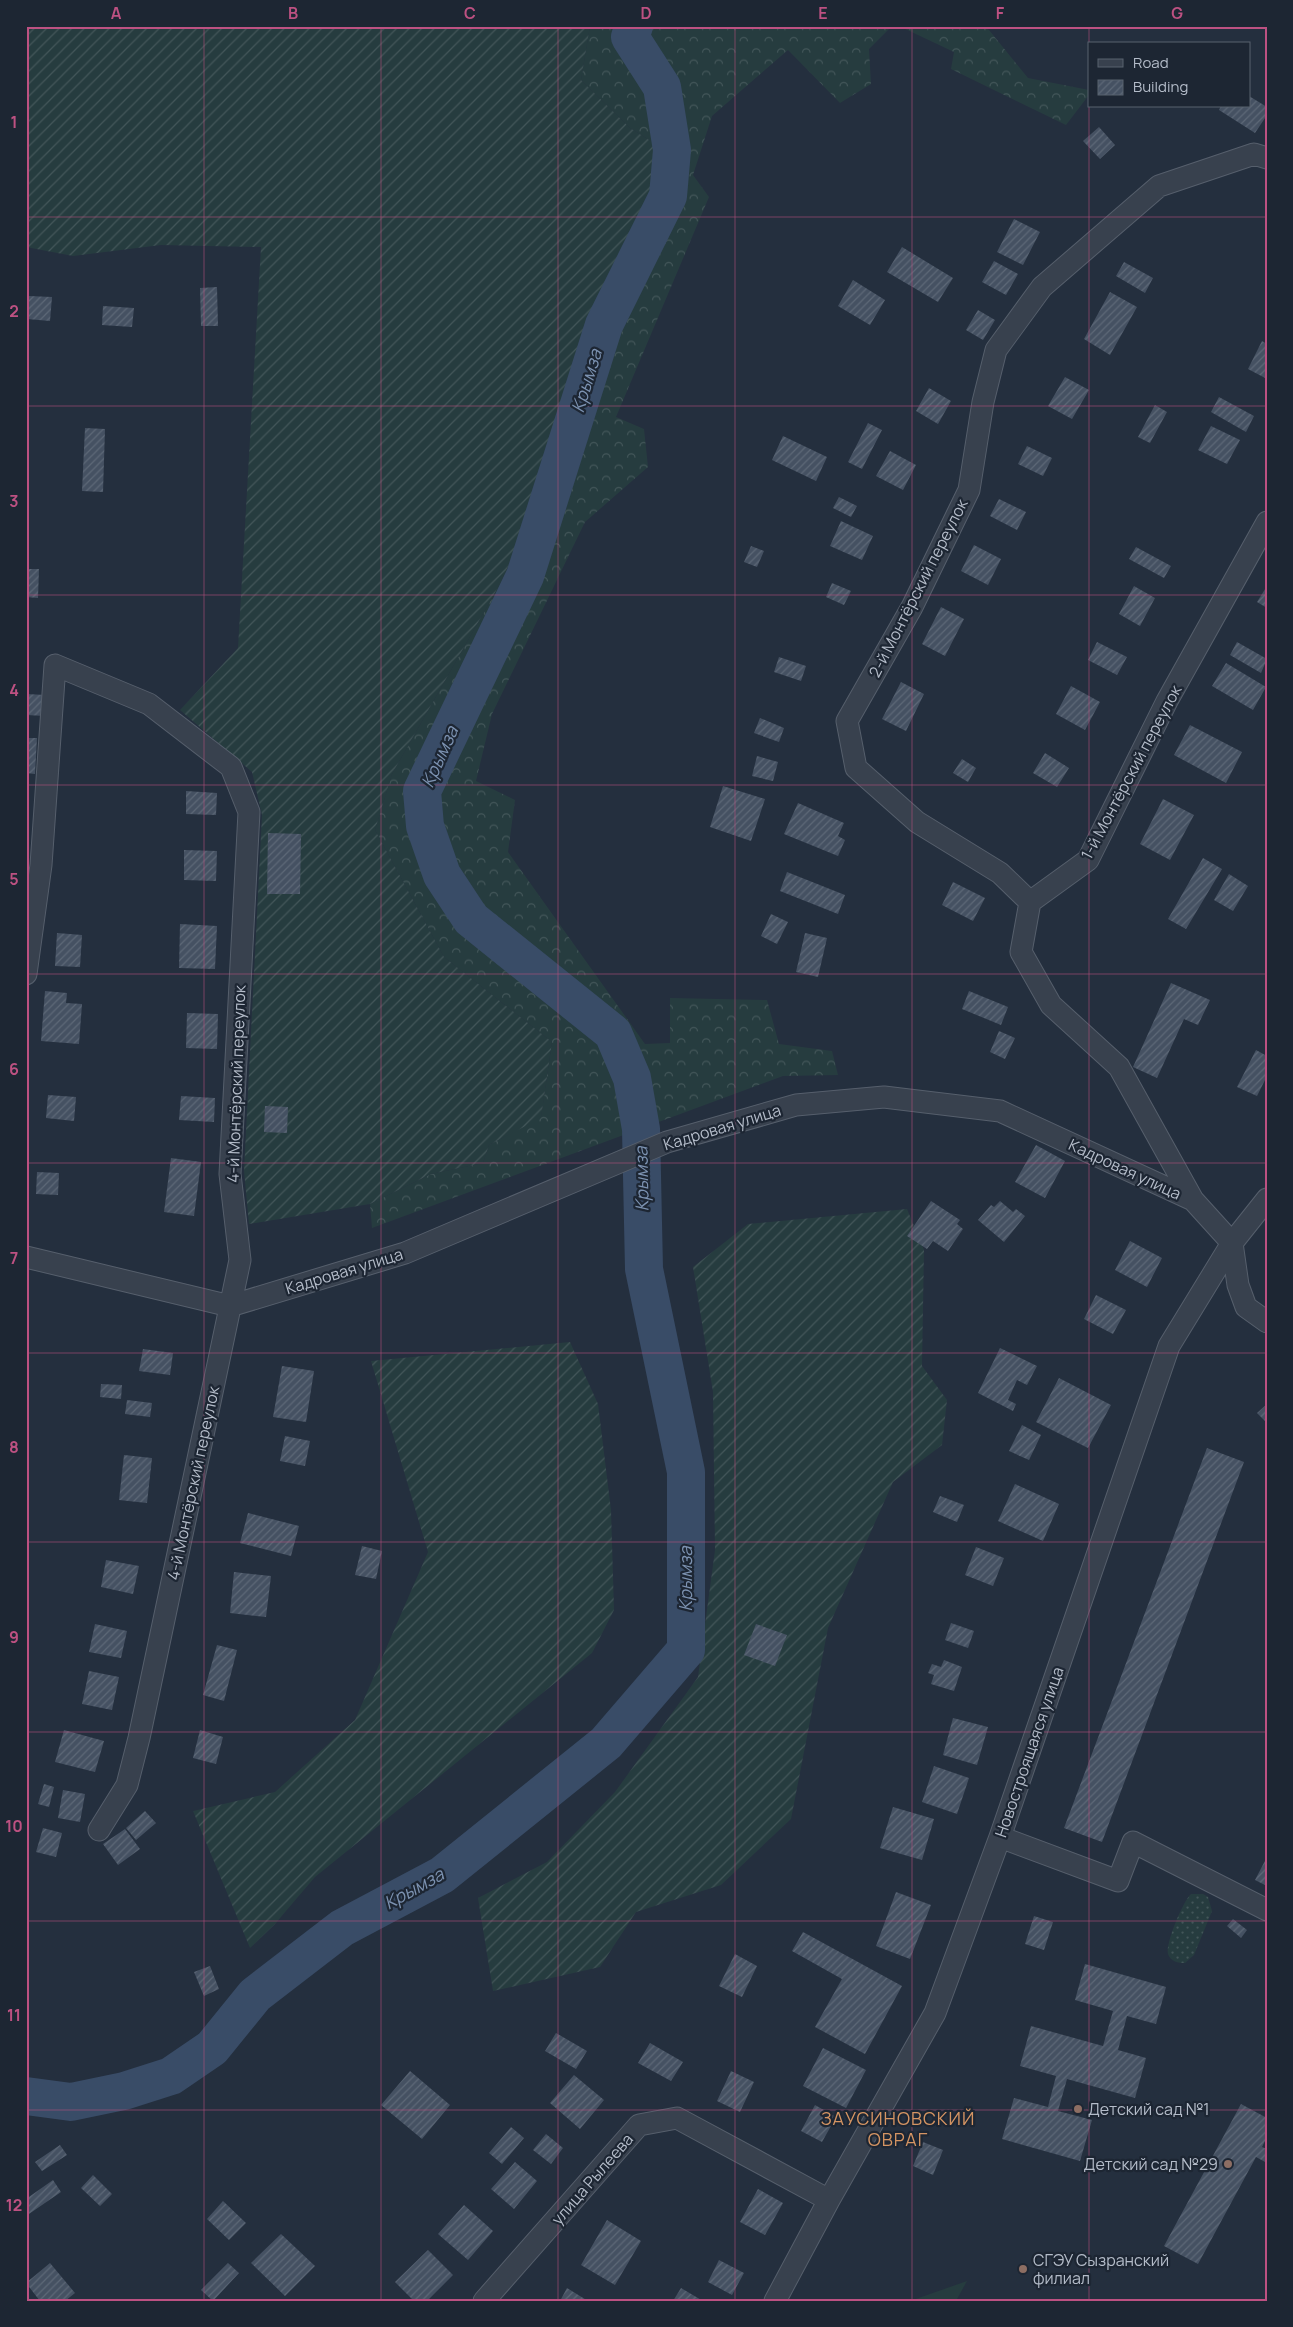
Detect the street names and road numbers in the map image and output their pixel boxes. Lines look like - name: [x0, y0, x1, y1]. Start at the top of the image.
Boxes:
- street label: 2-й Монтёрский переулок: [863, 494, 973, 681]
- street label: 1-й Монтёрский переулок: [1076, 680, 1187, 863]
- street label: 4-й Монтёрский переулок: [222, 984, 250, 1183]
- street label: Кадровая улица: [661, 1099, 783, 1155]
- street label: Кадровая улица: [1065, 1133, 1185, 1205]
- street label: Кадровая улица: [283, 1243, 405, 1299]
- street label: 4-й Монтёрский переулок: [162, 1383, 225, 1582]
- street label: Новостроящаяся улица: [989, 1664, 1069, 1840]
- street label: улица Рылеева: [546, 2129, 638, 2229]

